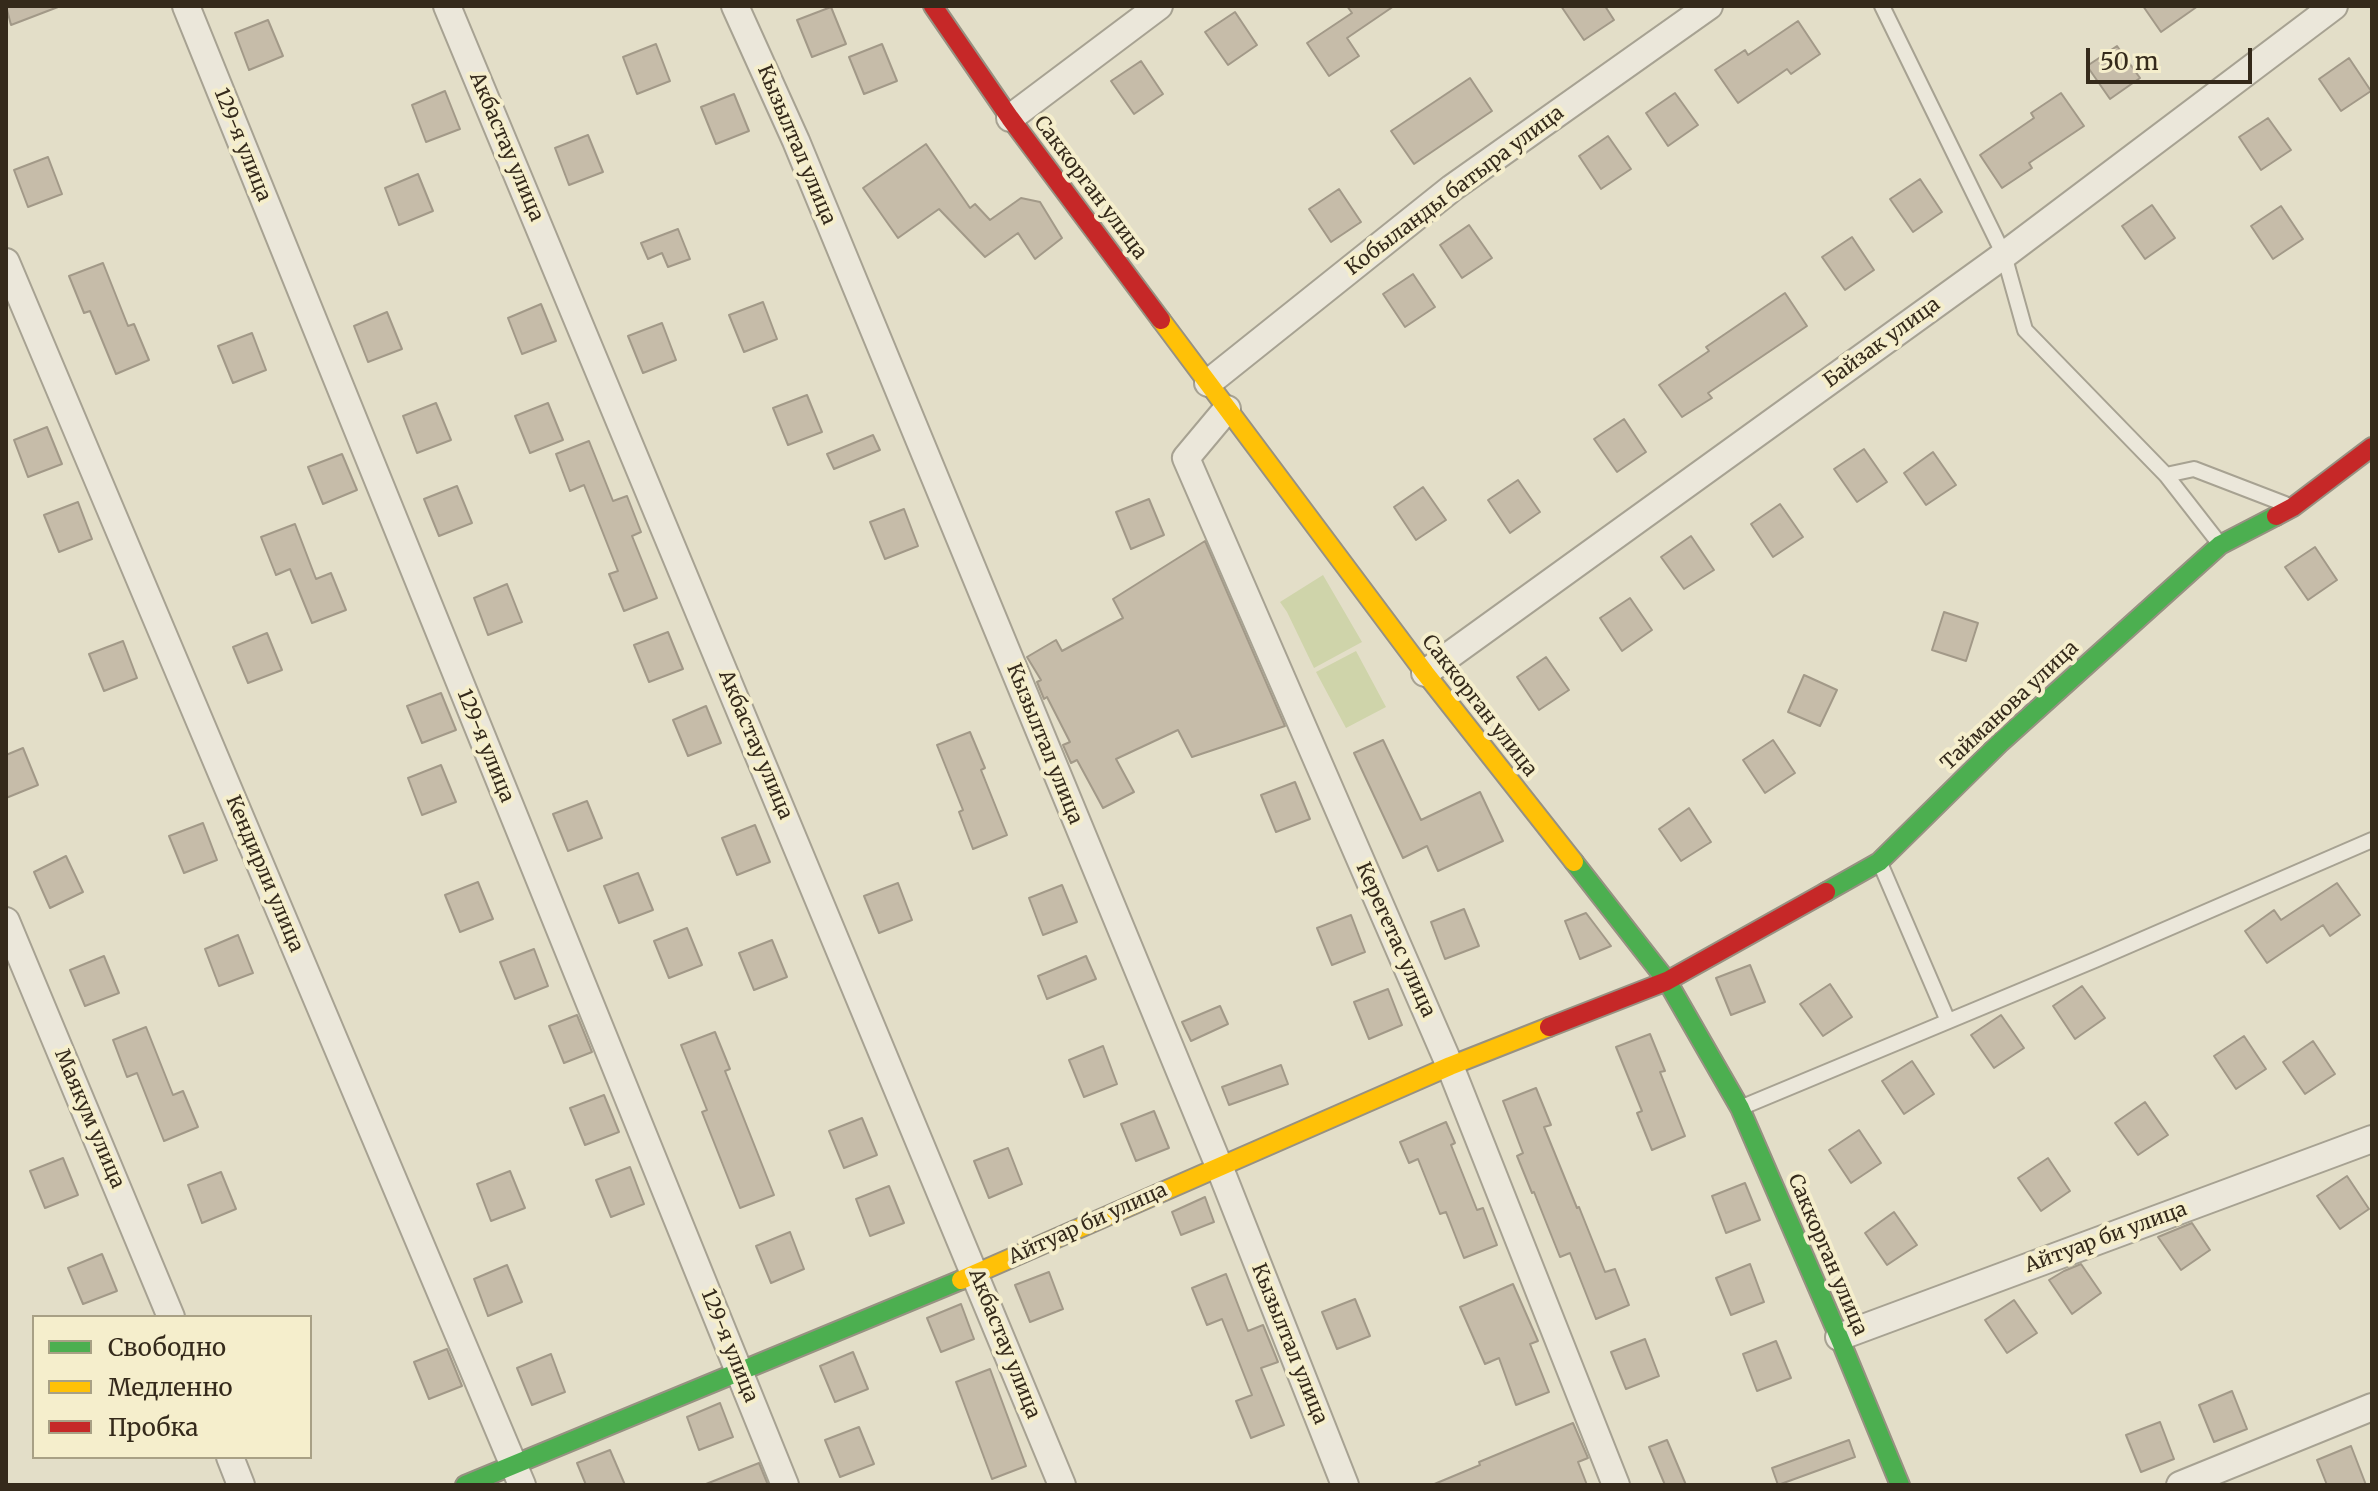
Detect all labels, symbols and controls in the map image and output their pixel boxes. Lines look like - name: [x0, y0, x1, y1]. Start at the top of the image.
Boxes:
- scale bar: [2090, 32, 2256, 82]
- text: 50 m: [2100, 46, 2159, 77]
- street label: Кызылтал улица: [752, 62, 840, 228]
- street label: Акбастау улица: [464, 69, 548, 225]
- street label: 129-я улица: [208, 85, 276, 205]
- street label: Кобыланды батыра улица: [1341, 101, 1569, 281]
- street label: Саккорган улица: [1028, 112, 1152, 264]
- street label: Байзак улица: [1819, 293, 1945, 393]
- street label: Саккорган улица: [1416, 630, 1542, 782]
- street label: Тайманова улица: [1936, 636, 2084, 776]
- street label: Кызылтал улица: [1001, 660, 1087, 828]
- street label: Акбастау улица: [713, 667, 797, 823]
- street label: 129-я улица: [451, 686, 519, 806]
- street label: Кендирли улица: [220, 792, 308, 956]
- street label: Керегетас улица: [1350, 859, 1440, 1021]
- street label: Маякум улица: [49, 1046, 129, 1192]
- street label: Саккорган улица: [1782, 1171, 1872, 1339]
- street label: Айтуар би улица: [1005, 1178, 1171, 1270]
- street label: Айтуар би улица: [2022, 1198, 2190, 1278]
- street label: Кызылтал улица: [1246, 1260, 1332, 1428]
- street label: Акбастау улица: [963, 1266, 1045, 1422]
- street label: 129-я улица: [695, 1286, 763, 1406]
- legend: [32, 1315, 312, 1459]
- text: Свободно: [108, 1332, 226, 1363]
- text: Медленно: [108, 1372, 232, 1403]
- text: Пробка: [108, 1412, 198, 1443]

